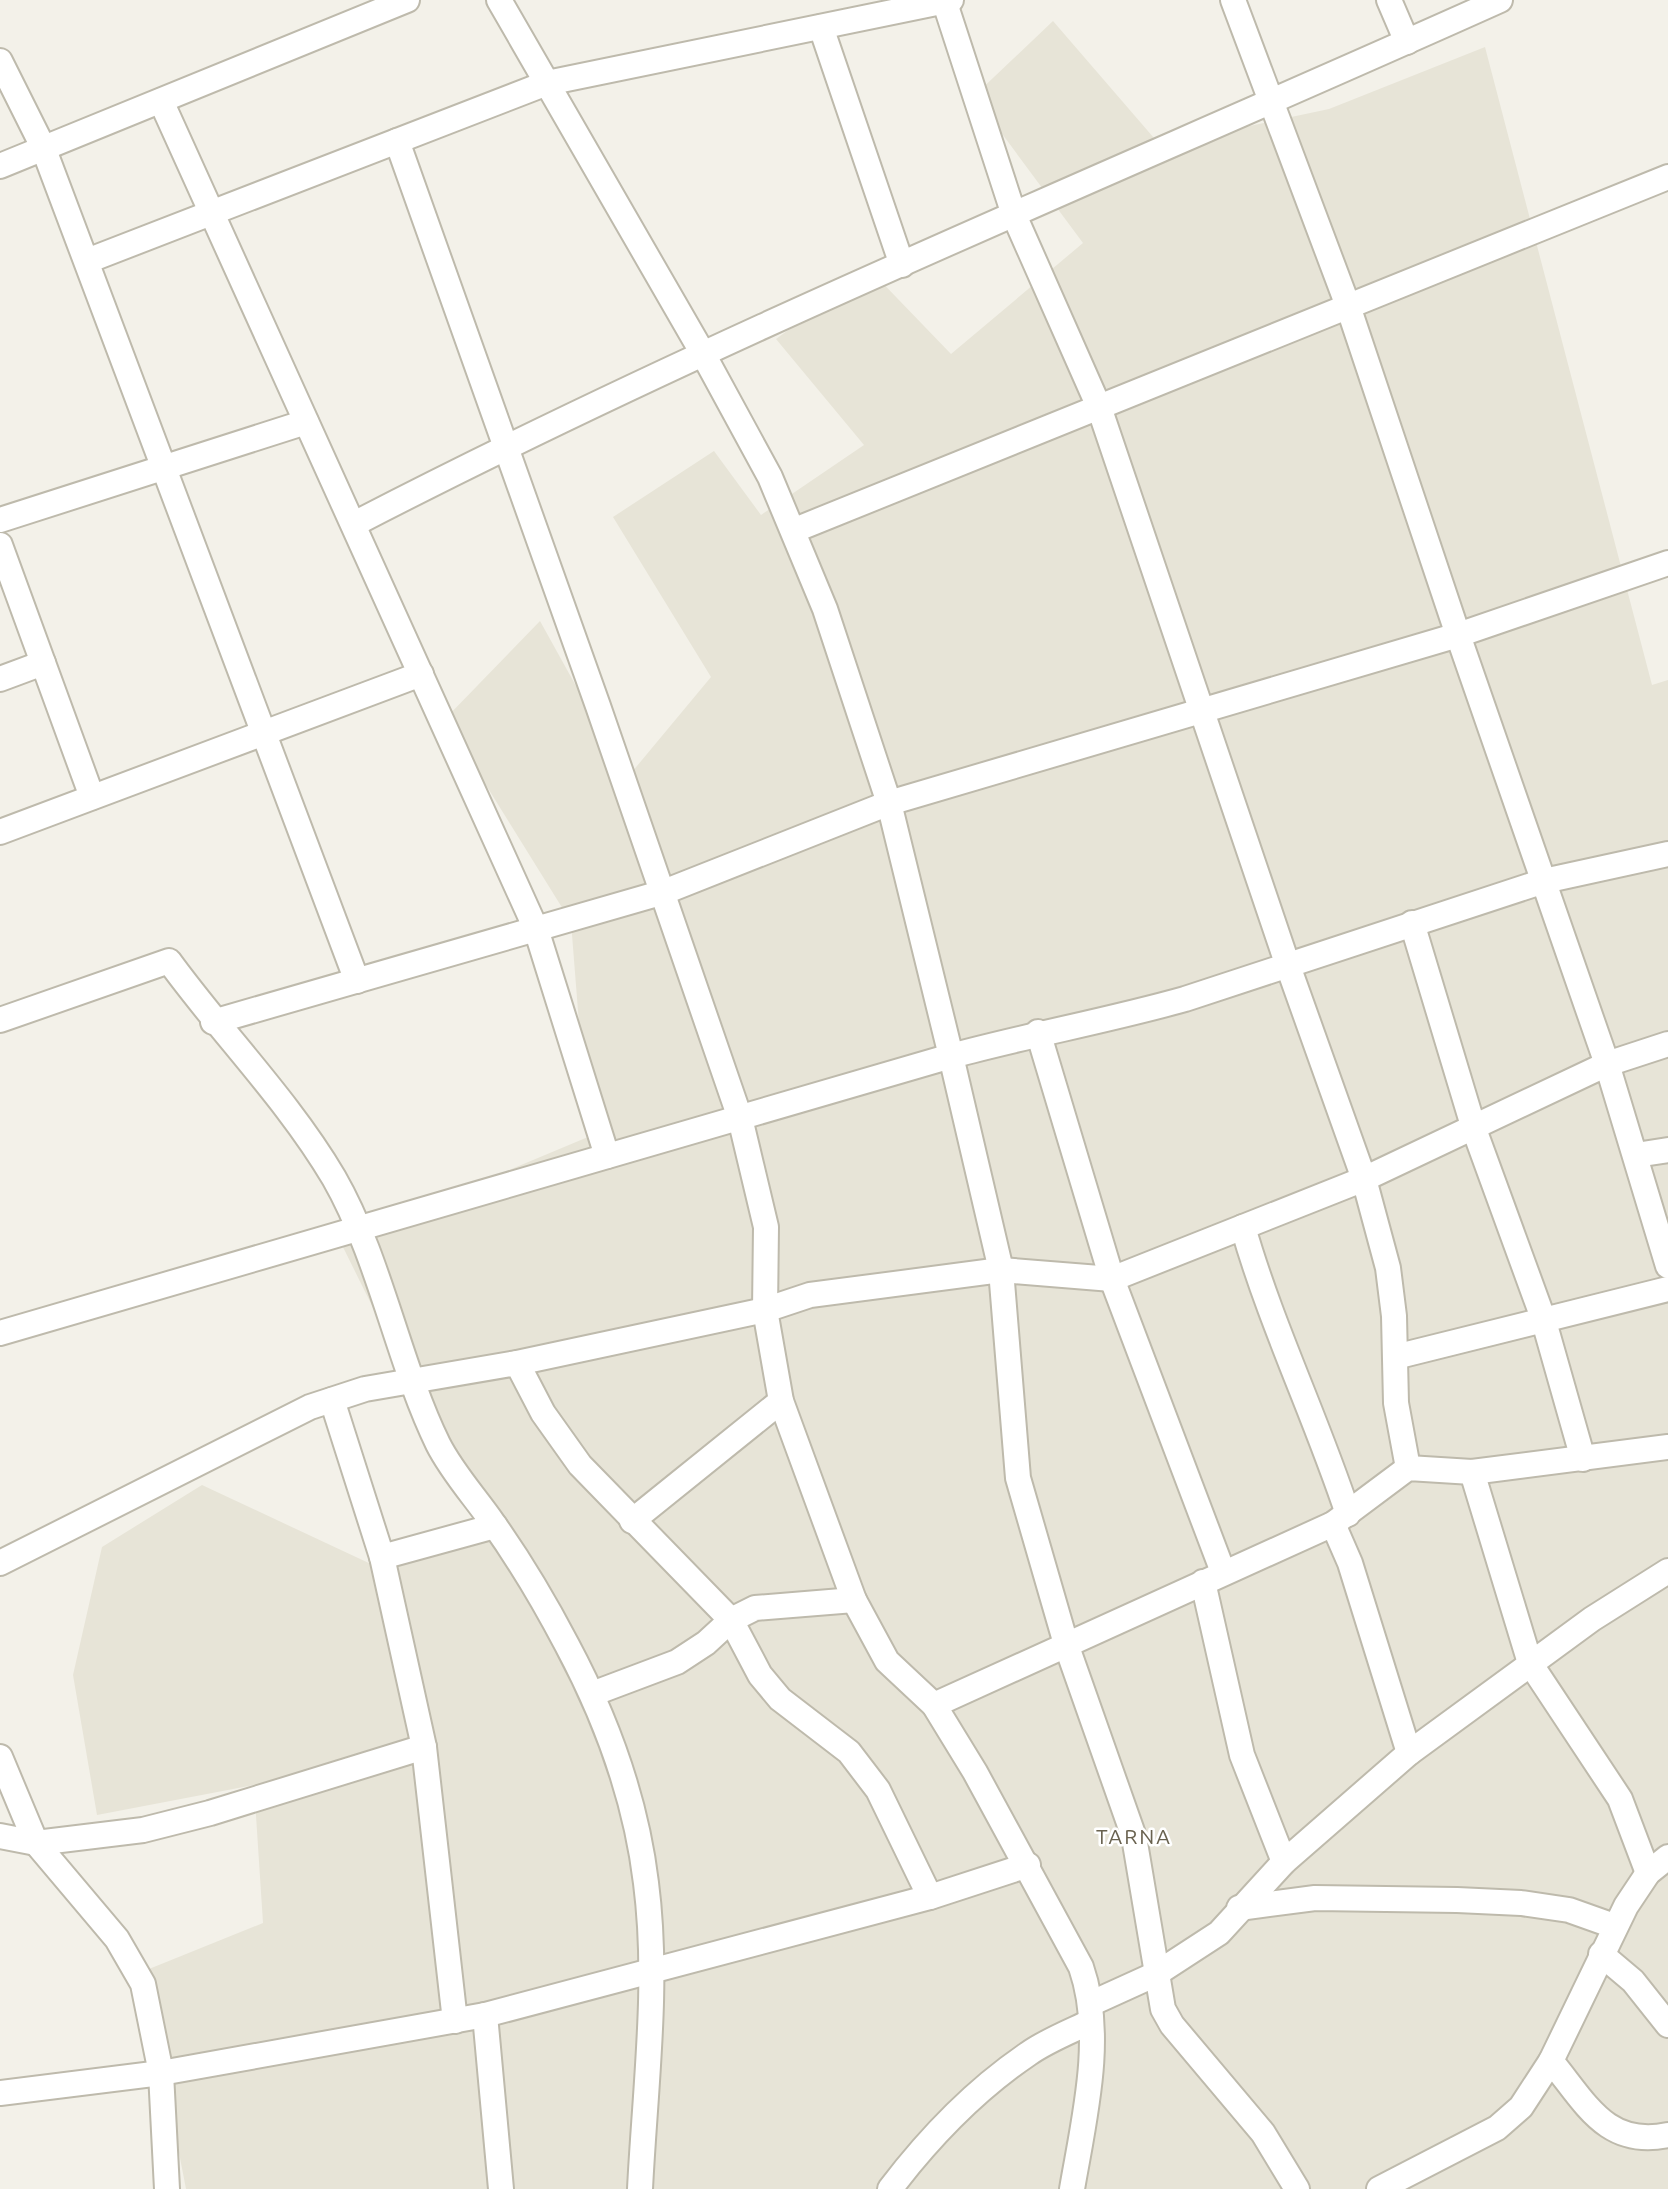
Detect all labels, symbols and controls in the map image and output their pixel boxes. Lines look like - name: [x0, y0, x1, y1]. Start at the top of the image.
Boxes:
- district label: TARNA: [1096, 1824, 1172, 1848]

